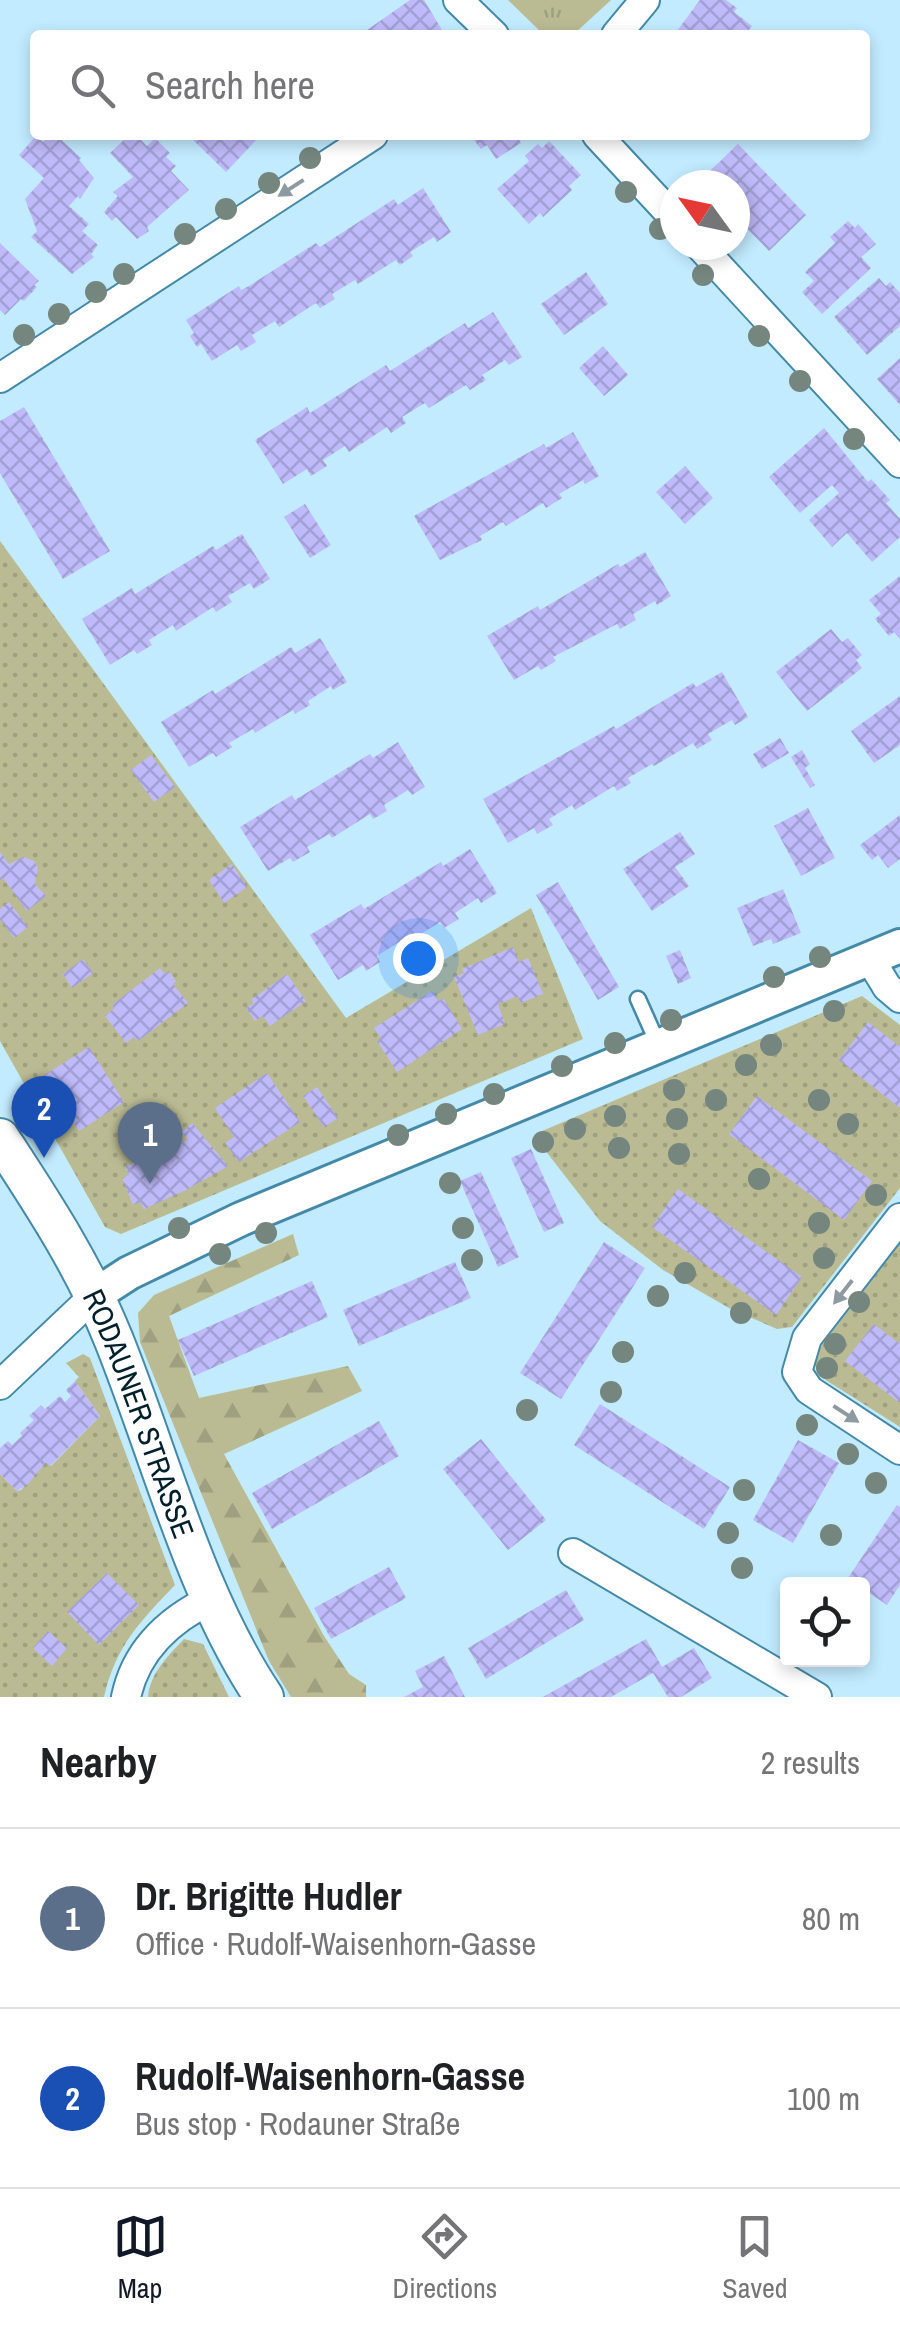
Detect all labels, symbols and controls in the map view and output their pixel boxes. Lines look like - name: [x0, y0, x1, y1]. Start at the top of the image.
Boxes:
- search box: [30, 30, 870, 140]
- icon: search: [65, 58, 120, 113]
- text: Search here: [145, 60, 315, 111]
- north arrow: [660, 170, 750, 260]
- one-way arrow: [278, 179, 305, 197]
- your location: [393, 933, 444, 984]
- pin: 2: [12, 1076, 76, 1158]
- pin: 1: [118, 1102, 182, 1184]
- one-way arrow: [833, 1279, 853, 1305]
- street label: RODAUNER STRASSE: [74, 1282, 204, 1543]
- one-way arrow: [832, 1404, 859, 1422]
- map controls: [780, 1577, 870, 1667]
- button: locate: [780, 1577, 870, 1667]
- text: Nearby: [40, 1734, 157, 1790]
- text: 2 results: [761, 1741, 860, 1784]
- text: Dr. Brigitte Hudler: [135, 1871, 402, 1922]
- text: 1: [65, 1897, 80, 1940]
- text: 80 m: [802, 1897, 860, 1940]
- text: Office · Rudolf-Waisenhorn-Gasse: [135, 1922, 536, 1965]
- text: Rudolf-Waisenhorn-Gasse: [135, 2051, 525, 2102]
- text: 2: [65, 2077, 80, 2120]
- text: 100 m: [787, 2077, 860, 2120]
- text: Bus stop · Rodauner Straße: [135, 2102, 460, 2145]
- tab: Map: [113, 2209, 168, 2307]
- tab: Directions: [393, 2209, 497, 2307]
- tab: Saved: [722, 2209, 787, 2307]

